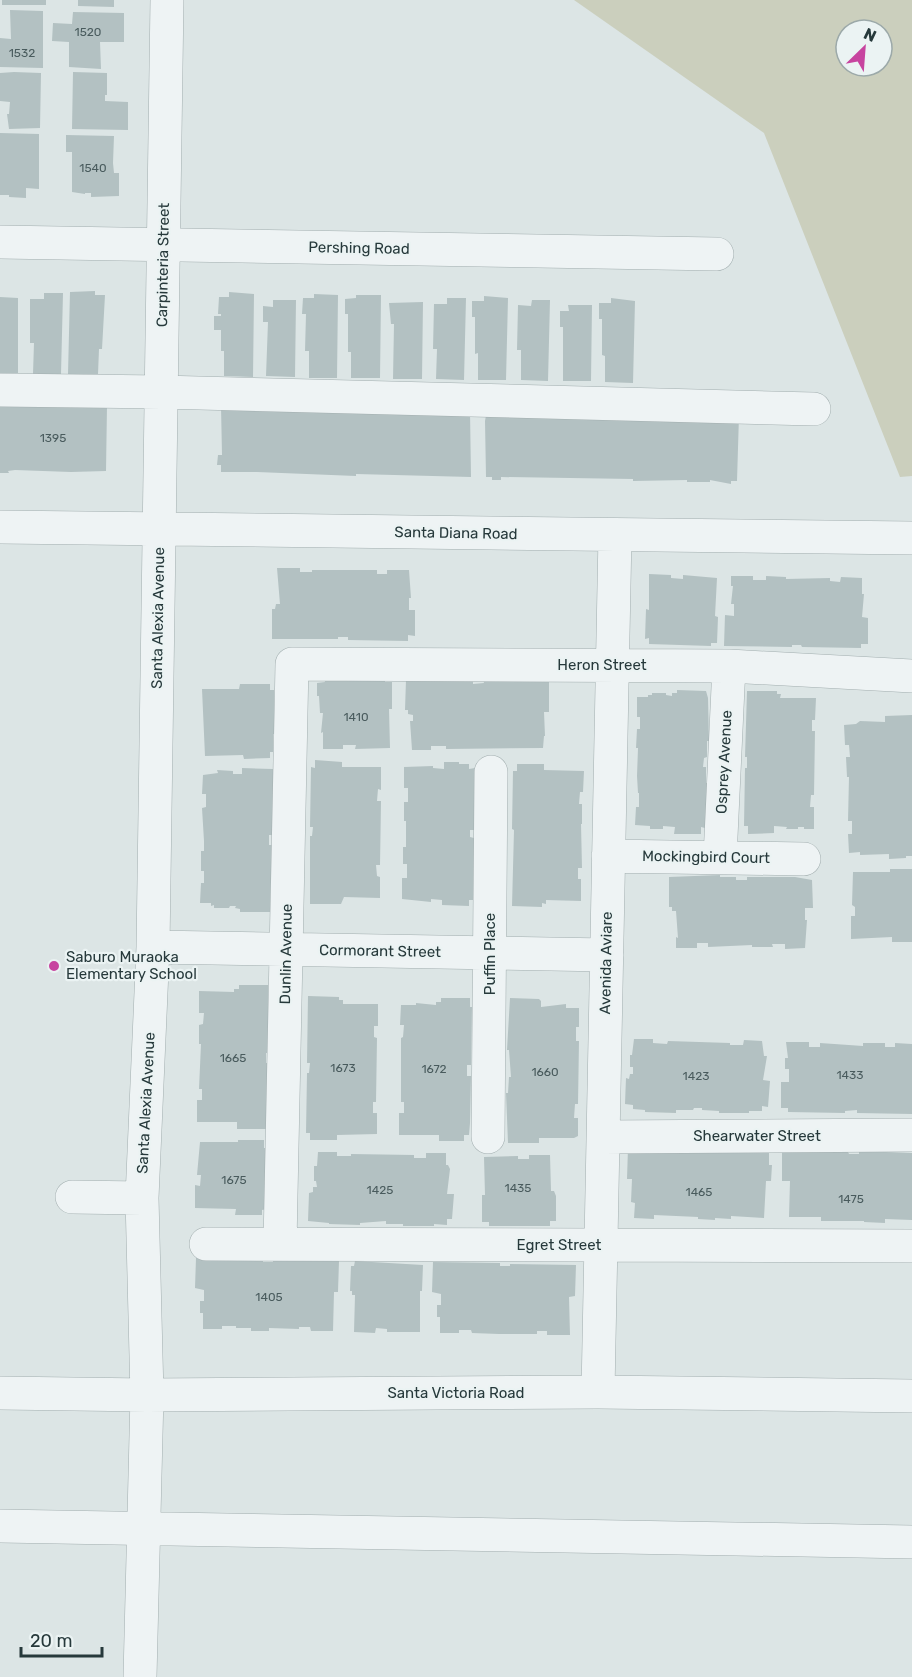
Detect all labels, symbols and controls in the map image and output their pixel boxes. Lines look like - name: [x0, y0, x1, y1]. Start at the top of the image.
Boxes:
- north arrow: [834, 18, 894, 78]
- text: N: [861, 24, 879, 46]
- house number: 1520: [75, 25, 101, 39]
- house number: 1532: [9, 46, 35, 60]
- house number: 1540: [79, 161, 107, 175]
- street label: Carpinteria Street: [153, 202, 173, 327]
- street label: Pershing Road: [308, 238, 410, 258]
- house number: 1395: [40, 431, 66, 445]
- street label: Santa Diana Road: [394, 523, 518, 543]
- street label: Santa Alexia Avenue: [148, 547, 168, 689]
- street label: Heron Street: [557, 656, 647, 674]
- house number: 1410: [343, 710, 369, 724]
- street label: Osprey Avenue: [712, 710, 736, 814]
- street label: Mockingbird Court: [642, 847, 770, 867]
- street label: Dunlin Avenue: [276, 904, 296, 1004]
- street label: Avenida Aviare: [596, 911, 616, 1015]
- street label: Puffin Place: [481, 913, 499, 995]
- street label: Cormorant Street: [319, 941, 441, 961]
- place label: Saburo Muraoka Elementary School: [66, 948, 197, 983]
- marker: Saburo Muraoka Elementary School: [47, 959, 61, 973]
- street label: Santa Alexia Avenue: [133, 1032, 159, 1174]
- house number: 1665: [220, 1051, 246, 1065]
- house number: 1673: [330, 1061, 356, 1075]
- house number: 1672: [421, 1062, 447, 1076]
- house number: 1660: [531, 1065, 559, 1079]
- house number: 1433: [836, 1068, 864, 1082]
- house number: 1423: [683, 1069, 709, 1083]
- street label: Shearwater Street: [693, 1127, 821, 1145]
- house number: 1675: [221, 1173, 247, 1187]
- house number: 1435: [505, 1181, 531, 1195]
- house number: 1425: [367, 1183, 393, 1197]
- house number: 1465: [686, 1185, 712, 1199]
- house number: 1475: [838, 1192, 864, 1206]
- street label: Egret Street: [517, 1236, 602, 1254]
- house number: 1405: [255, 1290, 283, 1304]
- street label: Santa Victoria Road: [388, 1384, 525, 1402]
- scale bar: [21, 1620, 102, 1658]
- text: 20 m: [30, 1630, 72, 1652]

